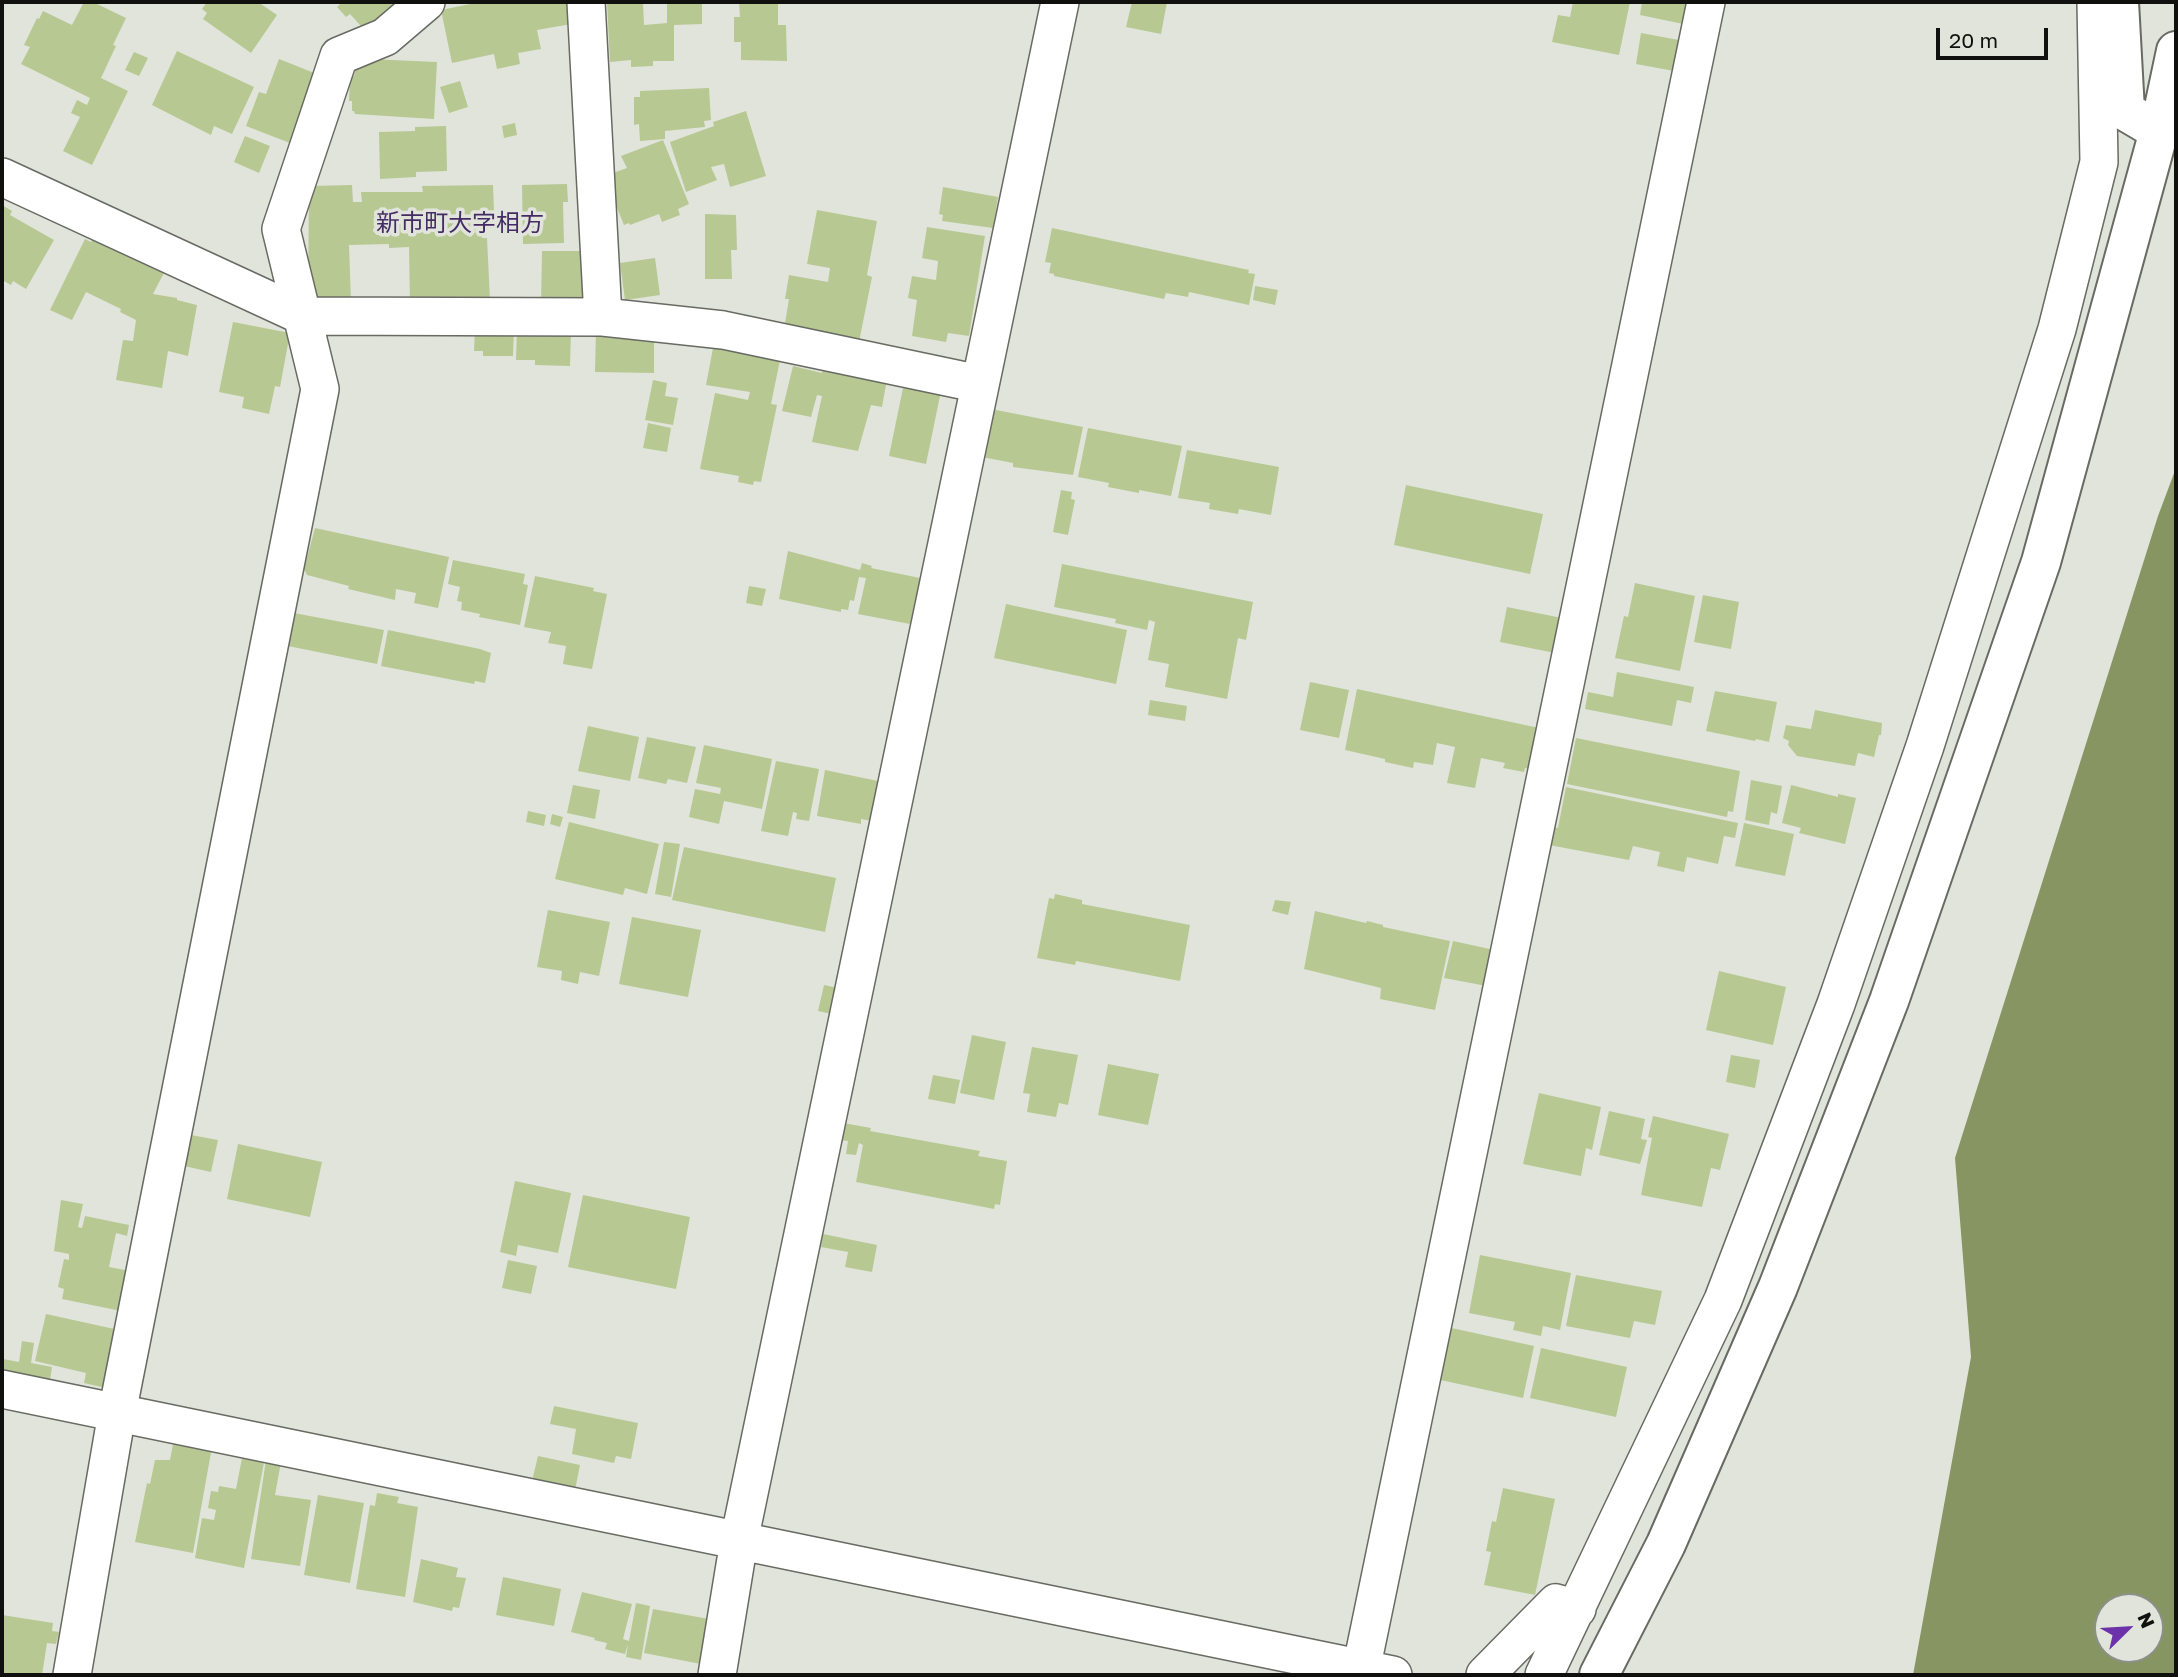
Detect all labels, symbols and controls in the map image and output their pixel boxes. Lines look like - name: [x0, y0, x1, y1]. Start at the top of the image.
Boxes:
- scale bar: [1940, 14, 2052, 58]
- text: 20 m: [1949, 27, 1998, 53]
- district label: 新市町大字相方: [376, 209, 544, 237]
- north arrow: [2094, 1593, 2164, 1663]
- text: N: [2133, 1609, 2160, 1631]

